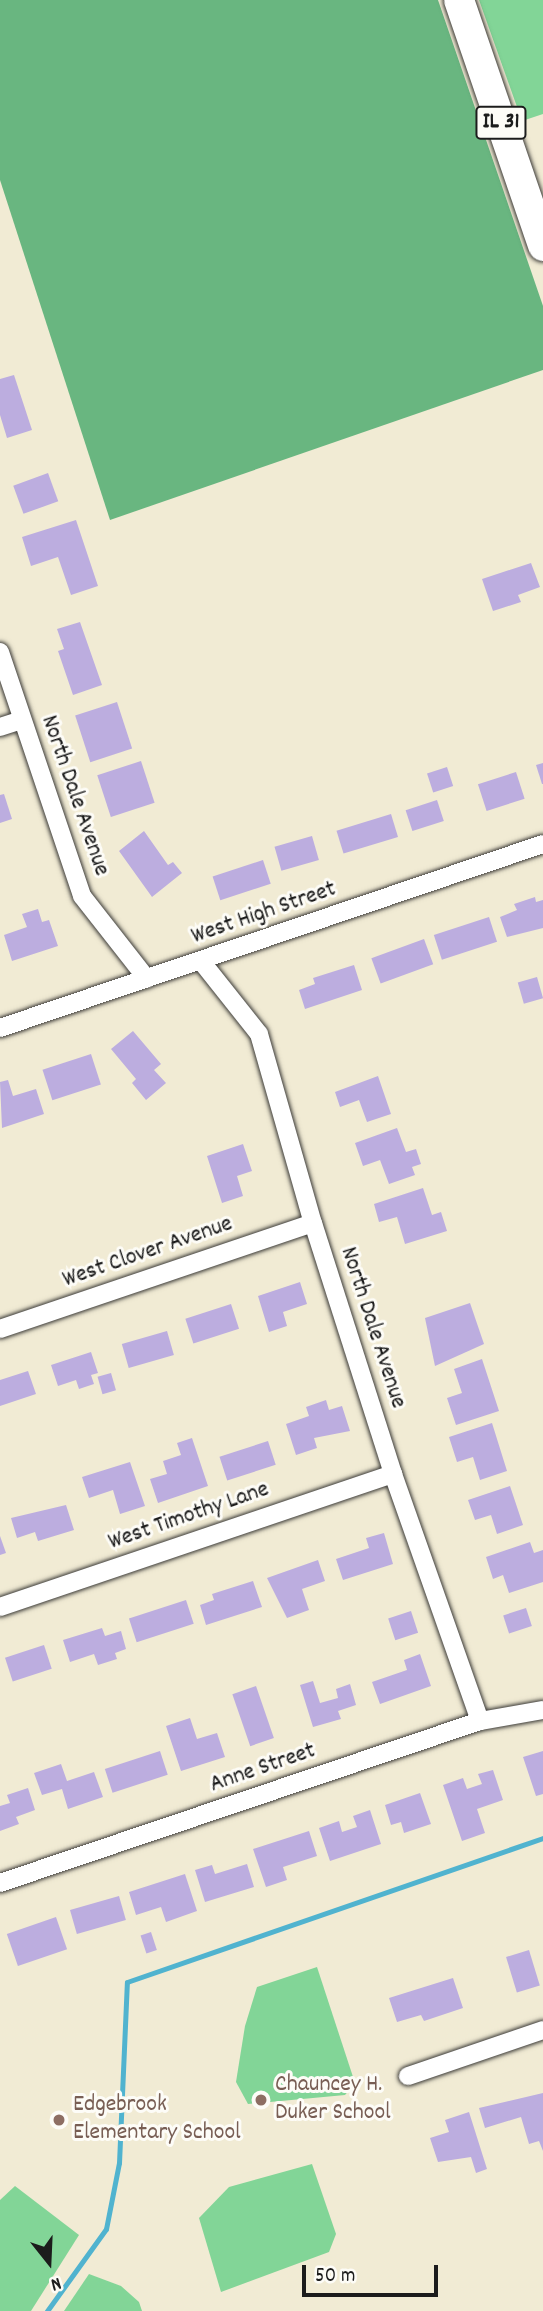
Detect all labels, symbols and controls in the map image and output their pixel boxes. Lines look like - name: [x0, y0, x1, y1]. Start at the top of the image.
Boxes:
- road number: IL 31: [475, 104, 527, 142]
- street label: North Dale Avenue: [33, 712, 115, 880]
- street label: West High Street: [188, 876, 340, 952]
- street label: West Clover Avenue: [59, 1210, 237, 1296]
- street label: North Dale Avenue: [332, 1244, 412, 1412]
- street label: West Timothy Lane: [105, 1476, 273, 1558]
- street label: Anne Street: [206, 1738, 320, 1800]
- place label: Chauncey H. Duker School: [275, 2072, 391, 2128]
- place label: Edgebrook Elementary School: [73, 2092, 241, 2148]
- marker: Chauncey H. Duker School: [253, 2092, 269, 2108]
- marker: Edgebrook Elementary School: [51, 2112, 67, 2128]
- north arrow: [14, 2227, 84, 2297]
- scale bar: [305, 2252, 442, 2296]
- text: 50 m: [315, 2262, 355, 2292]
- text: N: [47, 2268, 64, 2297]

